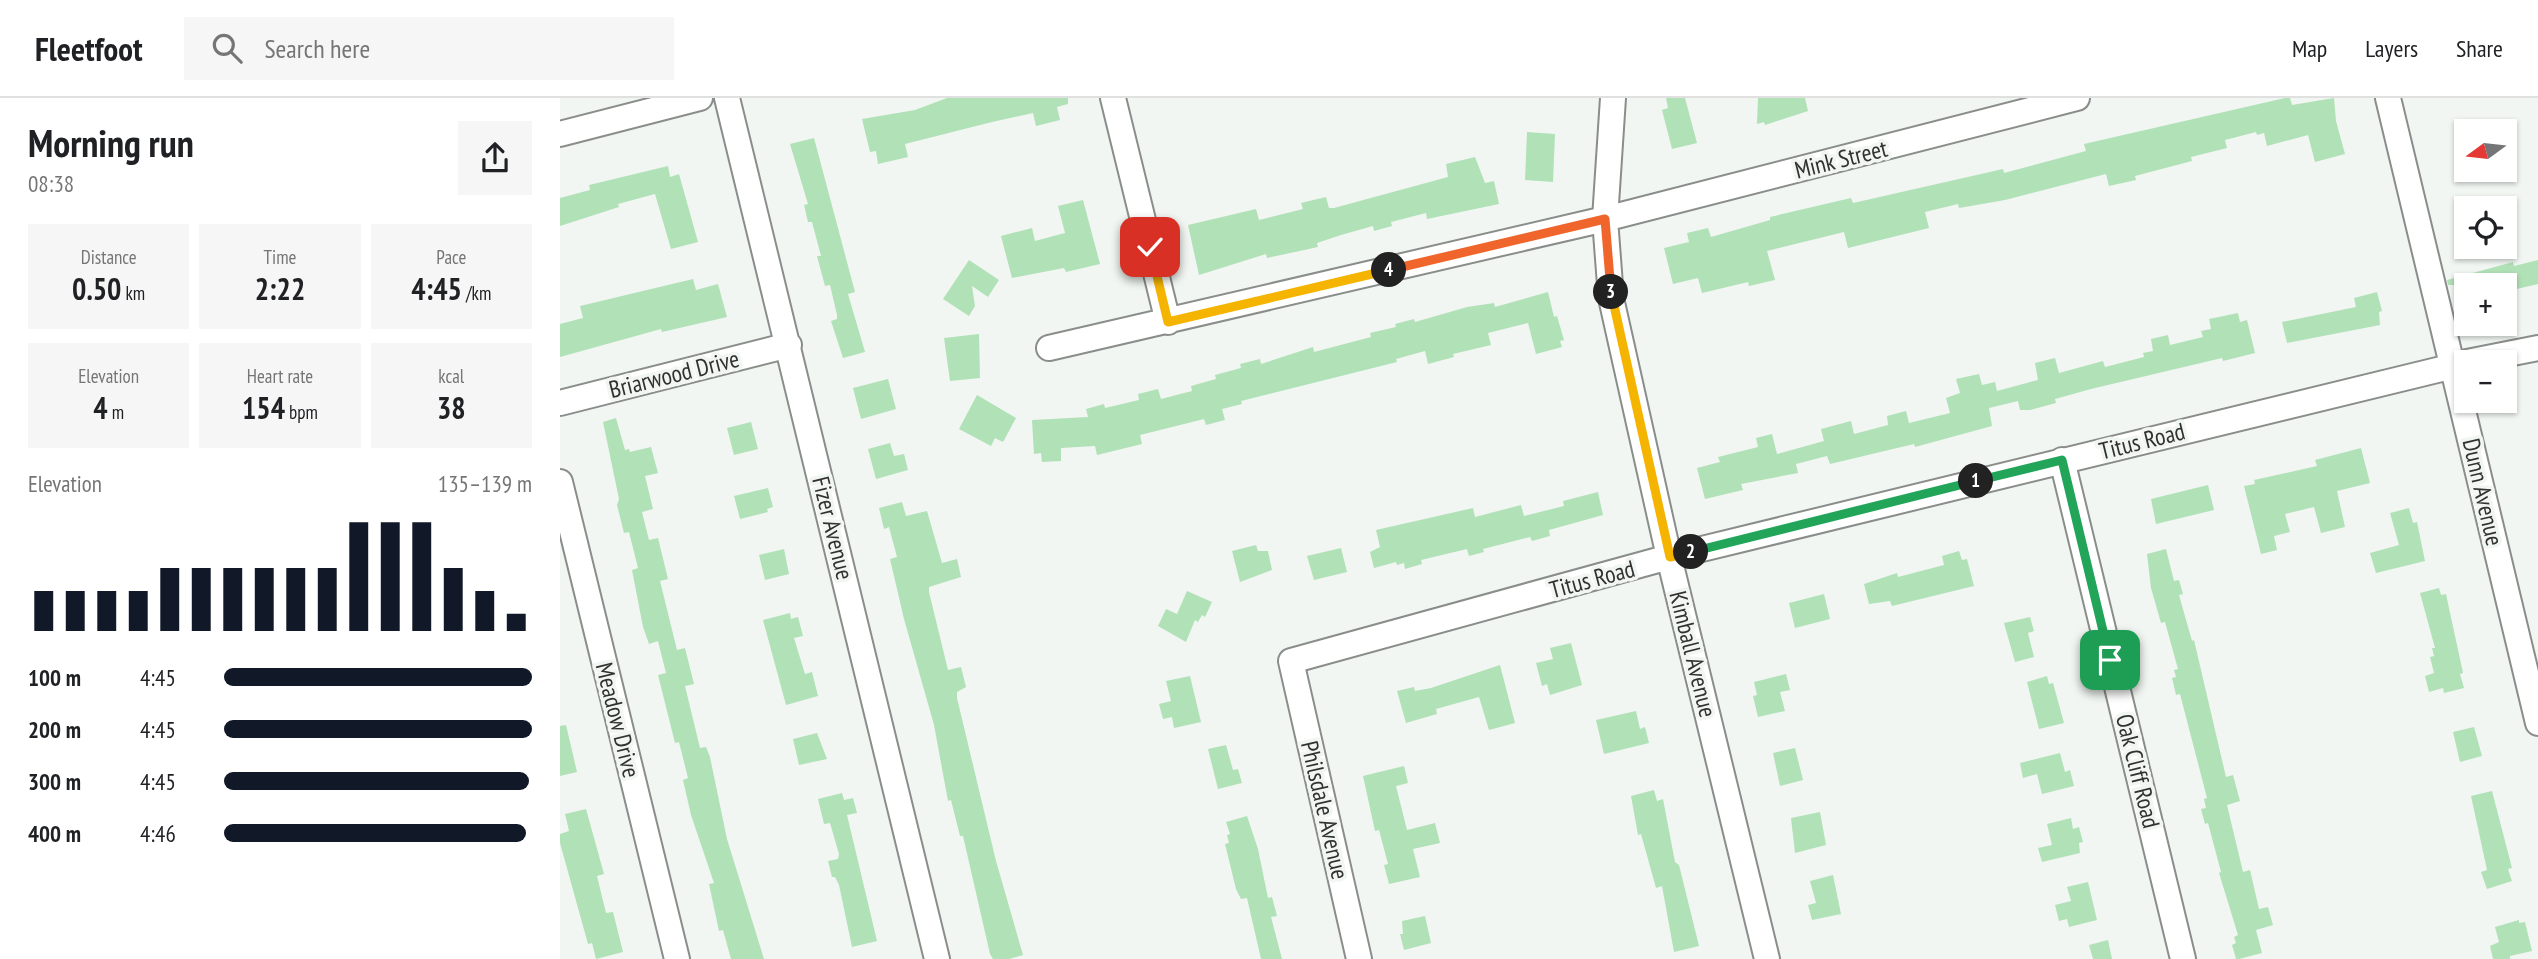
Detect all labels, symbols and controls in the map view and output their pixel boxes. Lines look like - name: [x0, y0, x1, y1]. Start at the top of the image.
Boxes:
- search box: [184, 17, 674, 80]
- text: Fleetfoot: [35, 27, 142, 70]
- icon: search: [208, 29, 246, 67]
- text: Search here: [264, 32, 370, 65]
- text: Map: [2292, 33, 2327, 64]
- text: Layers: [2365, 33, 2418, 64]
- text: Share: [2456, 33, 2503, 64]
- text: Morning run: [28, 118, 194, 167]
- north arrow: [2454, 119, 2516, 182]
- map controls: [2454, 119, 2517, 413]
- button: share: [458, 121, 532, 195]
- street label: Mink Street: [1791, 132, 1891, 185]
- text: 08:38: [28, 169, 74, 198]
- button: locate: [2454, 196, 2517, 259]
- pin: [1120, 217, 1180, 277]
- icon: check: [1131, 228, 1169, 266]
- text: Distance: [81, 245, 137, 269]
- text: Time: [264, 245, 296, 269]
- text: Pace: [436, 245, 466, 269]
- pin: 4: [1372, 252, 1406, 288]
- text: 4: [1384, 257, 1393, 281]
- text: 0.50: [72, 269, 121, 308]
- text: 2:22: [255, 269, 305, 308]
- text: 4:45: [411, 269, 462, 308]
- button: +: [2454, 273, 2517, 336]
- pin: 3: [1594, 274, 1628, 310]
- text: 3: [1606, 279, 1615, 303]
- text: km: [121, 281, 145, 305]
- text: /km: [462, 281, 491, 305]
- street label: Briarwood Drive: [606, 343, 742, 405]
- button: −: [2454, 350, 2517, 413]
- text: Elevation: [78, 364, 139, 388]
- text: Heart rate: [247, 364, 313, 388]
- text: kcal: [438, 364, 464, 388]
- text: 4: [93, 388, 108, 427]
- text: 154: [242, 388, 285, 427]
- text: 38: [437, 388, 466, 427]
- text: m: [108, 400, 124, 424]
- text: bpm: [285, 400, 318, 424]
- street label: Titus Road: [2096, 415, 2188, 467]
- street label: Dunn Avenue: [2456, 435, 2510, 549]
- pin: 1: [1958, 464, 1994, 498]
- text: 1: [1971, 468, 1980, 492]
- text: Elevation: [28, 469, 102, 498]
- text: 135–139 m: [438, 469, 532, 498]
- street label: Fizer Avenue: [805, 473, 861, 583]
- pin: 2: [1674, 534, 1708, 570]
- text: 2: [1686, 539, 1695, 563]
- street label: Titus Road: [1546, 553, 1638, 605]
- street label: Kimball Avenue: [1662, 588, 1724, 720]
- pin: [2080, 630, 2140, 690]
- icon: arrive: [2091, 641, 2129, 679]
- street label: Meadow Drive: [589, 659, 647, 781]
- text: 100 m: [28, 663, 81, 692]
- text: 4:45: [140, 663, 176, 692]
- street label: Oak Cliff Road: [2109, 711, 2167, 831]
- text: 200 m: [28, 715, 81, 744]
- text: 4:45: [140, 715, 176, 744]
- street label: Philsdale Avenue: [1294, 738, 1356, 882]
- text: 300 m: [28, 767, 81, 796]
- text: 4:45: [140, 767, 176, 796]
- text: 400 m: [28, 819, 81, 848]
- text: 4:46: [140, 819, 176, 848]

